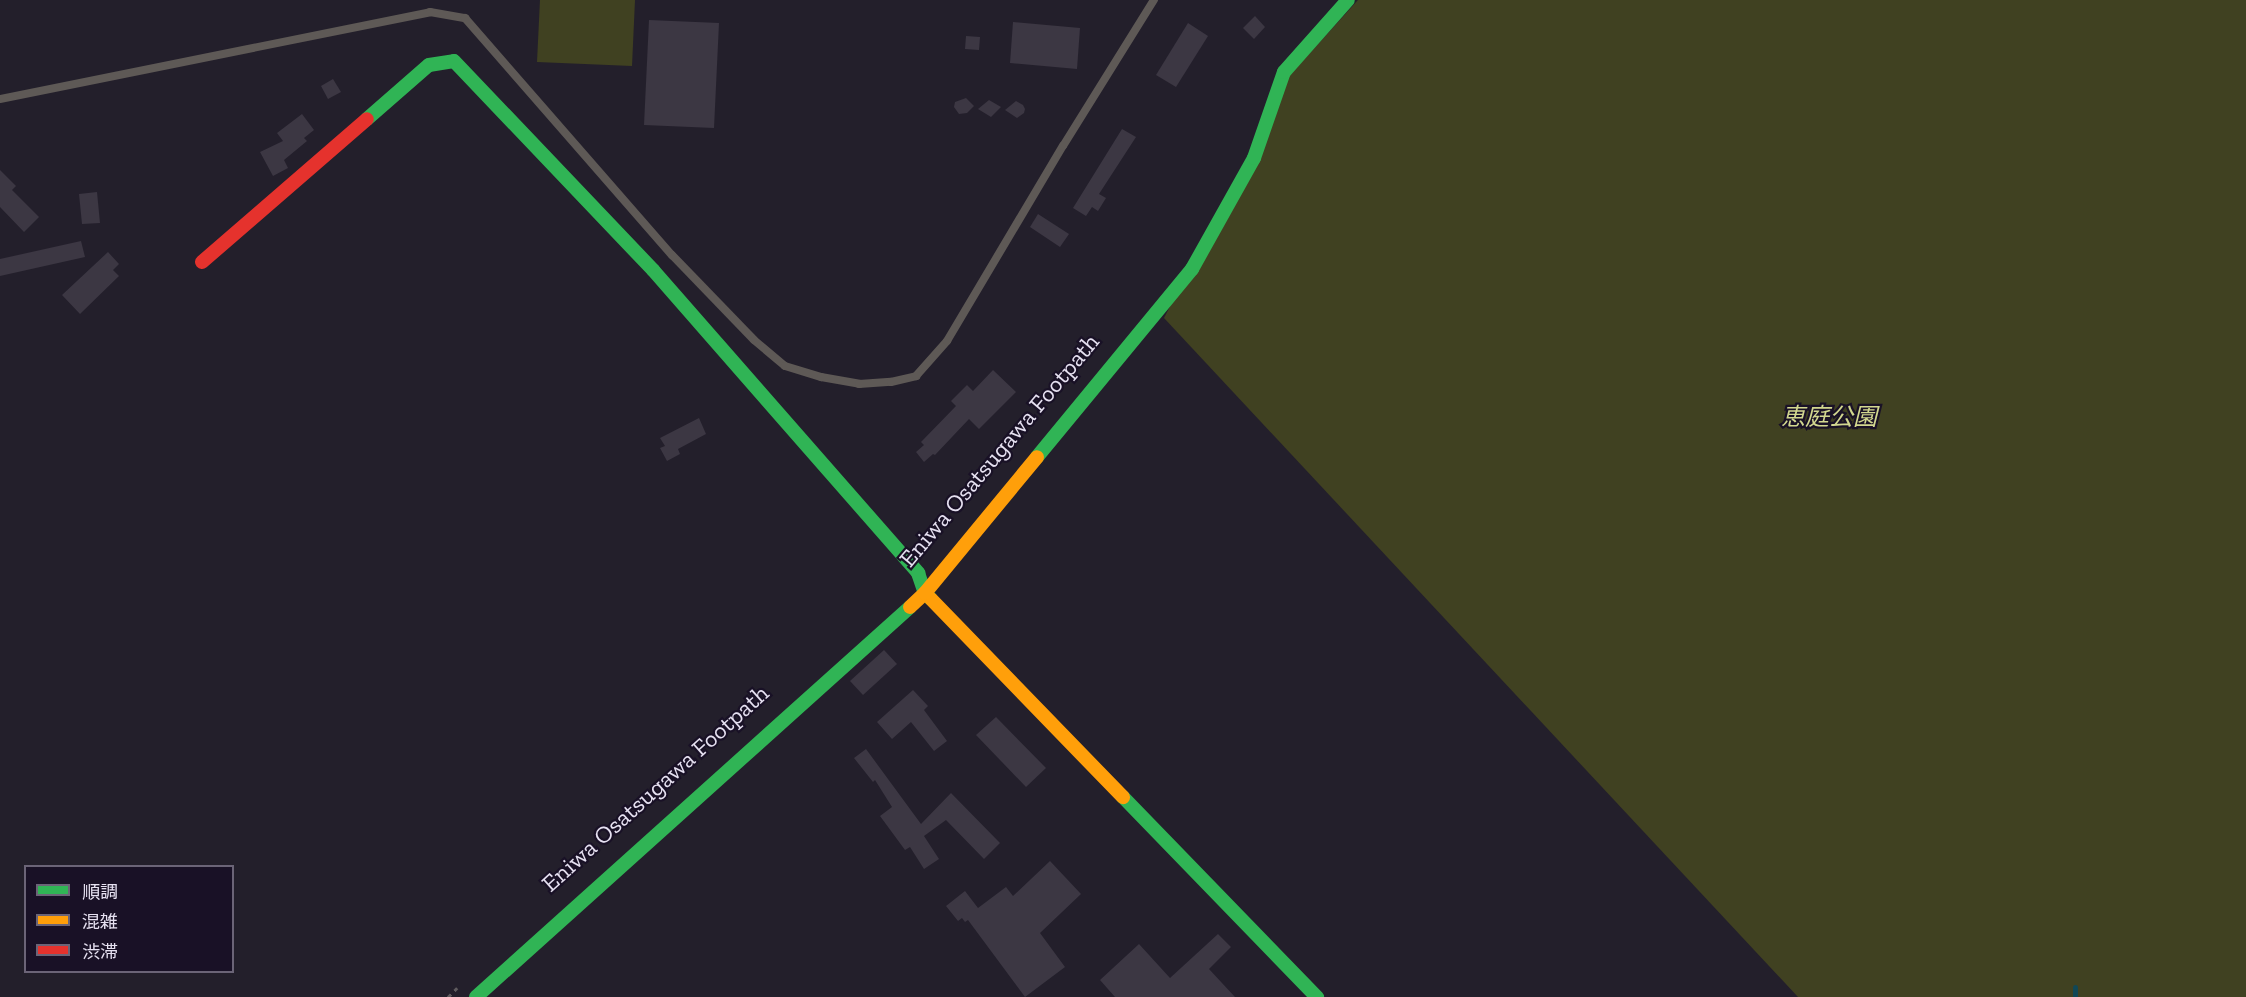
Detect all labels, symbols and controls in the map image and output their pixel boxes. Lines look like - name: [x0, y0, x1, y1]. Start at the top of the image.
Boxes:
- street label: Eniwa Osatsugawa Footpath: [893, 328, 1105, 572]
- park label: 恵庭公園: [1781, 403, 1877, 431]
- street label: Eniwa Osatsugawa Footpath: [536, 678, 774, 898]
- legend: [24, 865, 234, 973]
- text: 順調: [82, 881, 118, 903]
- text: 混雑: [82, 911, 118, 933]
- text: 渋滞: [82, 941, 118, 963]

